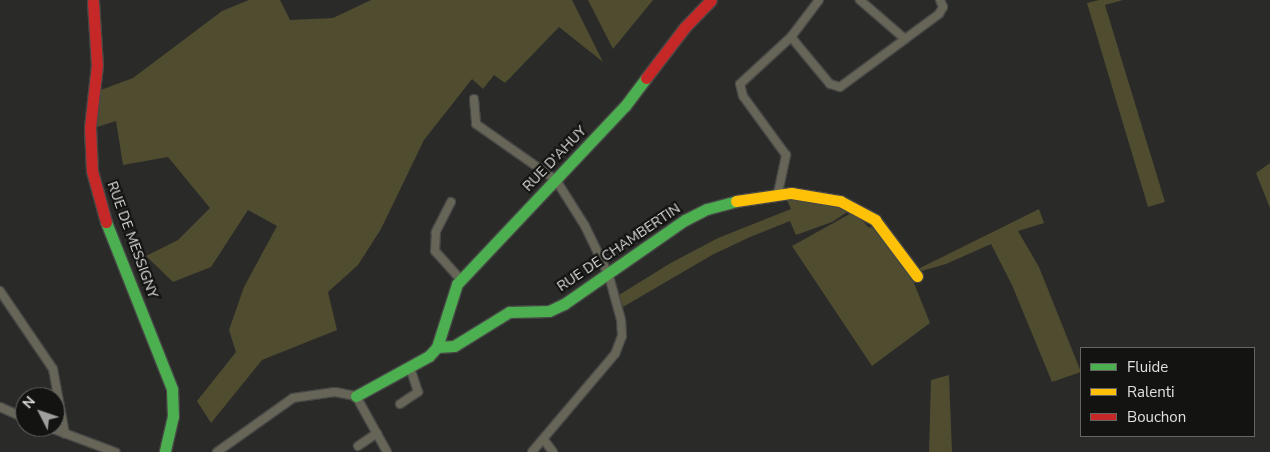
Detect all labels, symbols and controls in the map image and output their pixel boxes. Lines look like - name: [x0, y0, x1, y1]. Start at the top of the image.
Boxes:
- street label: RUE D'AHUY: [520, 123, 590, 195]
- street label: RUE DE MESSIGNY: [103, 179, 161, 301]
- street label: RUE DE CHAMBERTIN: [554, 201, 684, 295]
- legend: [1080, 347, 1255, 437]
- text: Fluide: [1127, 357, 1168, 377]
- text: Ralenti: [1127, 382, 1175, 402]
- north arrow: [15, 387, 65, 437]
- text: N: [18, 392, 40, 413]
- text: Bouchon: [1127, 407, 1186, 427]

